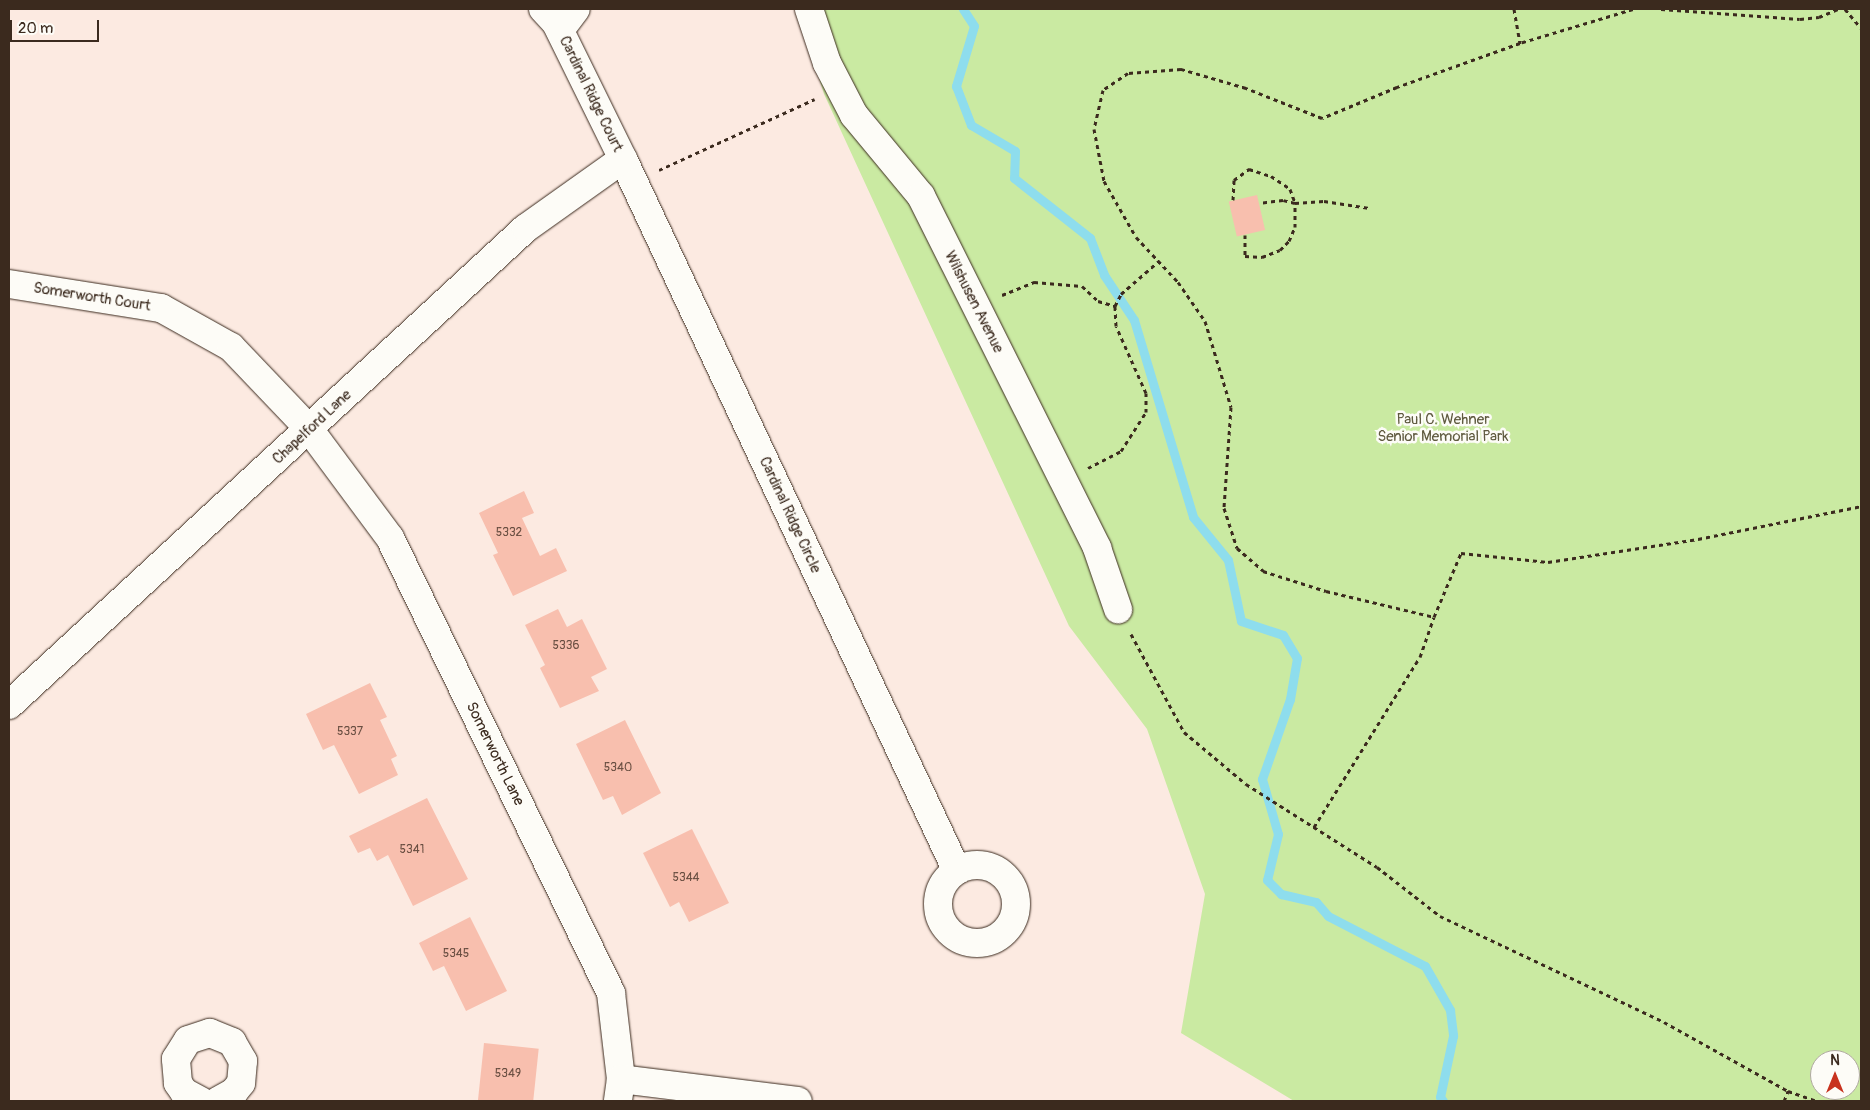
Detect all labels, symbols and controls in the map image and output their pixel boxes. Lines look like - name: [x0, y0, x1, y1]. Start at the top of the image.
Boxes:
- scale bar: [12, 10, 101, 42]
- text: 20 m: [18, 19, 53, 38]
- street label: Cardinal Ridge Court: [555, 33, 627, 155]
- street label: Wilshusen Avenue: [941, 248, 1007, 356]
- street label: Somerworth Court: [32, 279, 152, 315]
- street label: Chapelford Lane: [269, 386, 355, 468]
- park label: Paul C. Wehner Senior Memorial Park: [1377, 410, 1509, 445]
- street label: Cardinal Ridge Circle: [755, 454, 825, 576]
- house number: 5332: [496, 526, 522, 540]
- house number: 5336: [553, 639, 579, 653]
- street label: Somerworth Lane: [462, 699, 528, 809]
- house number: 5337: [337, 725, 363, 739]
- house number: 5340: [604, 761, 632, 775]
- house number: 5341: [400, 843, 424, 857]
- house number: 5344: [672, 871, 700, 885]
- house number: 5345: [443, 947, 469, 961]
- north arrow: [1810, 1050, 1860, 1100]
- text: N: [1830, 1052, 1840, 1069]
- house number: 5349: [495, 1067, 521, 1081]

